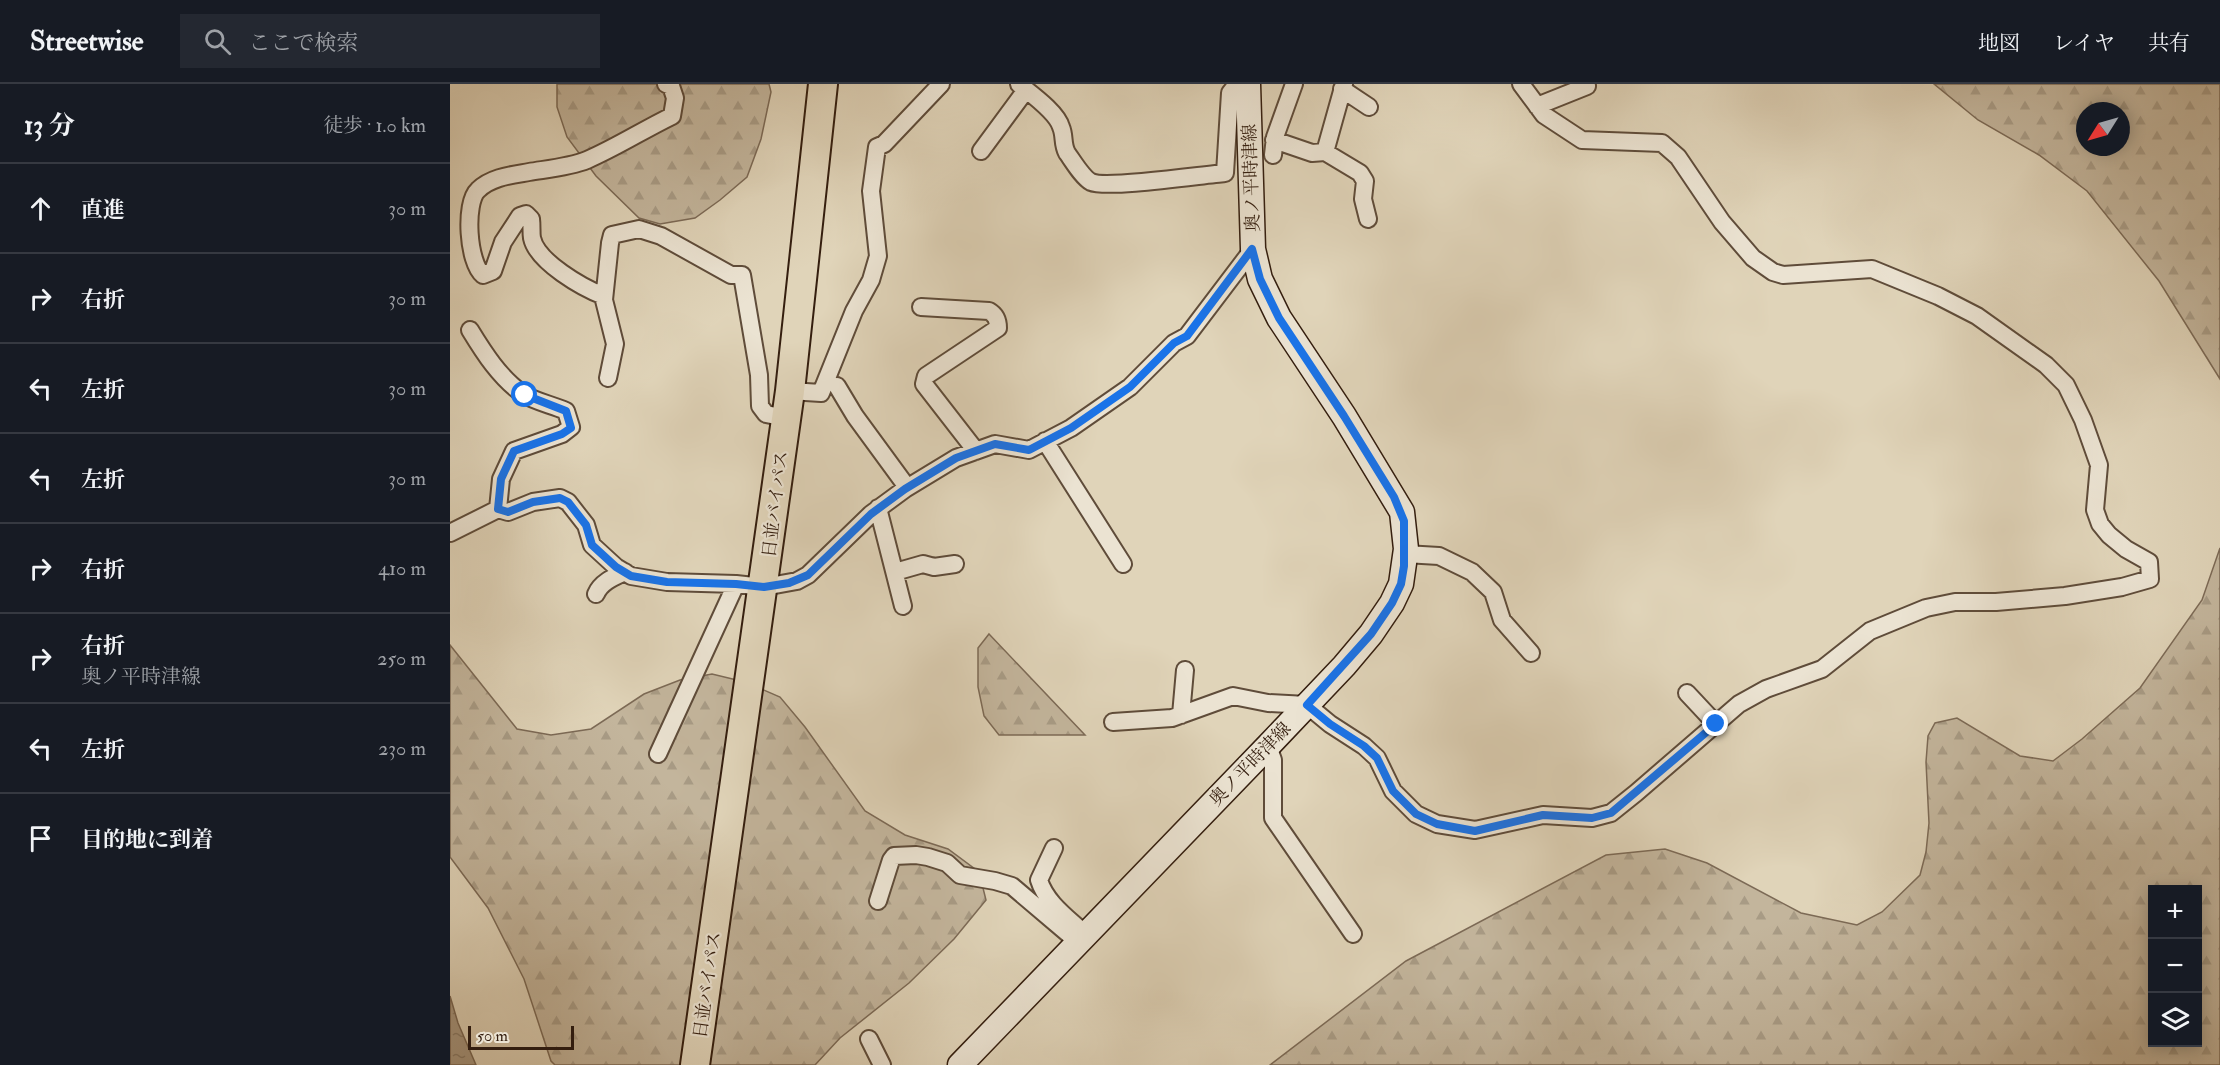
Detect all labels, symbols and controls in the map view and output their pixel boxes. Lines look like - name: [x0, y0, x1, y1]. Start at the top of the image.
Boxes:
- search box: [180, 14, 600, 68]
- text: Streetwise: [30, 24, 144, 59]
- icon: search: [201, 25, 234, 58]
- text: ここで検索: [249, 29, 359, 57]
- text: 地図: [1978, 30, 2020, 57]
- text: レイヤ: [2053, 30, 2115, 57]
- text: 共有: [2148, 30, 2190, 57]
- north arrow: [2076, 102, 2130, 156]
- text: 13 分: [24, 110, 75, 142]
- text: 徒歩 · 1.0 km: [323, 113, 426, 138]
- street label: 奥ノ平時津線: [1238, 124, 1265, 232]
- icon: ahead: [24, 192, 57, 225]
- text: 直進: [81, 196, 125, 224]
- text: 30 m: [388, 196, 426, 221]
- icon: right: [24, 282, 57, 315]
- text: 右折: [81, 286, 125, 314]
- text: 30 m: [388, 286, 426, 311]
- icon: left: [24, 372, 57, 405]
- text: 左折: [81, 376, 125, 404]
- text: 30 m: [388, 376, 426, 401]
- route start: [511, 381, 537, 407]
- street label: 日並バイパス: [758, 449, 793, 559]
- icon: left: [24, 462, 57, 495]
- text: 左折: [81, 466, 125, 494]
- text: 30 m: [388, 466, 426, 491]
- icon: right: [24, 552, 57, 585]
- text: 右折: [81, 556, 125, 584]
- text: 410 m: [378, 556, 426, 581]
- text: 右折: [81, 632, 125, 660]
- icon: right: [24, 642, 57, 675]
- text: 250 m: [377, 646, 426, 671]
- text: 奥ノ平時津線: [81, 664, 201, 689]
- route end: [1702, 710, 1728, 736]
- street label: 奥ノ平時津線: [1205, 718, 1296, 811]
- icon: left: [24, 732, 57, 765]
- text: 左折: [81, 736, 125, 764]
- text: 230 m: [378, 736, 426, 761]
- icon: arrive: [24, 822, 57, 855]
- text: 目的地に到着: [81, 826, 213, 854]
- map controls: [2148, 885, 2202, 1047]
- button: +: [2148, 885, 2202, 939]
- street label: 日並バイパス: [689, 930, 726, 1040]
- button: −: [2148, 939, 2202, 993]
- button: layers: [2148, 993, 2202, 1047]
- scale bar: [468, 1023, 574, 1050]
- text: 50 m: [477, 1026, 508, 1046]

